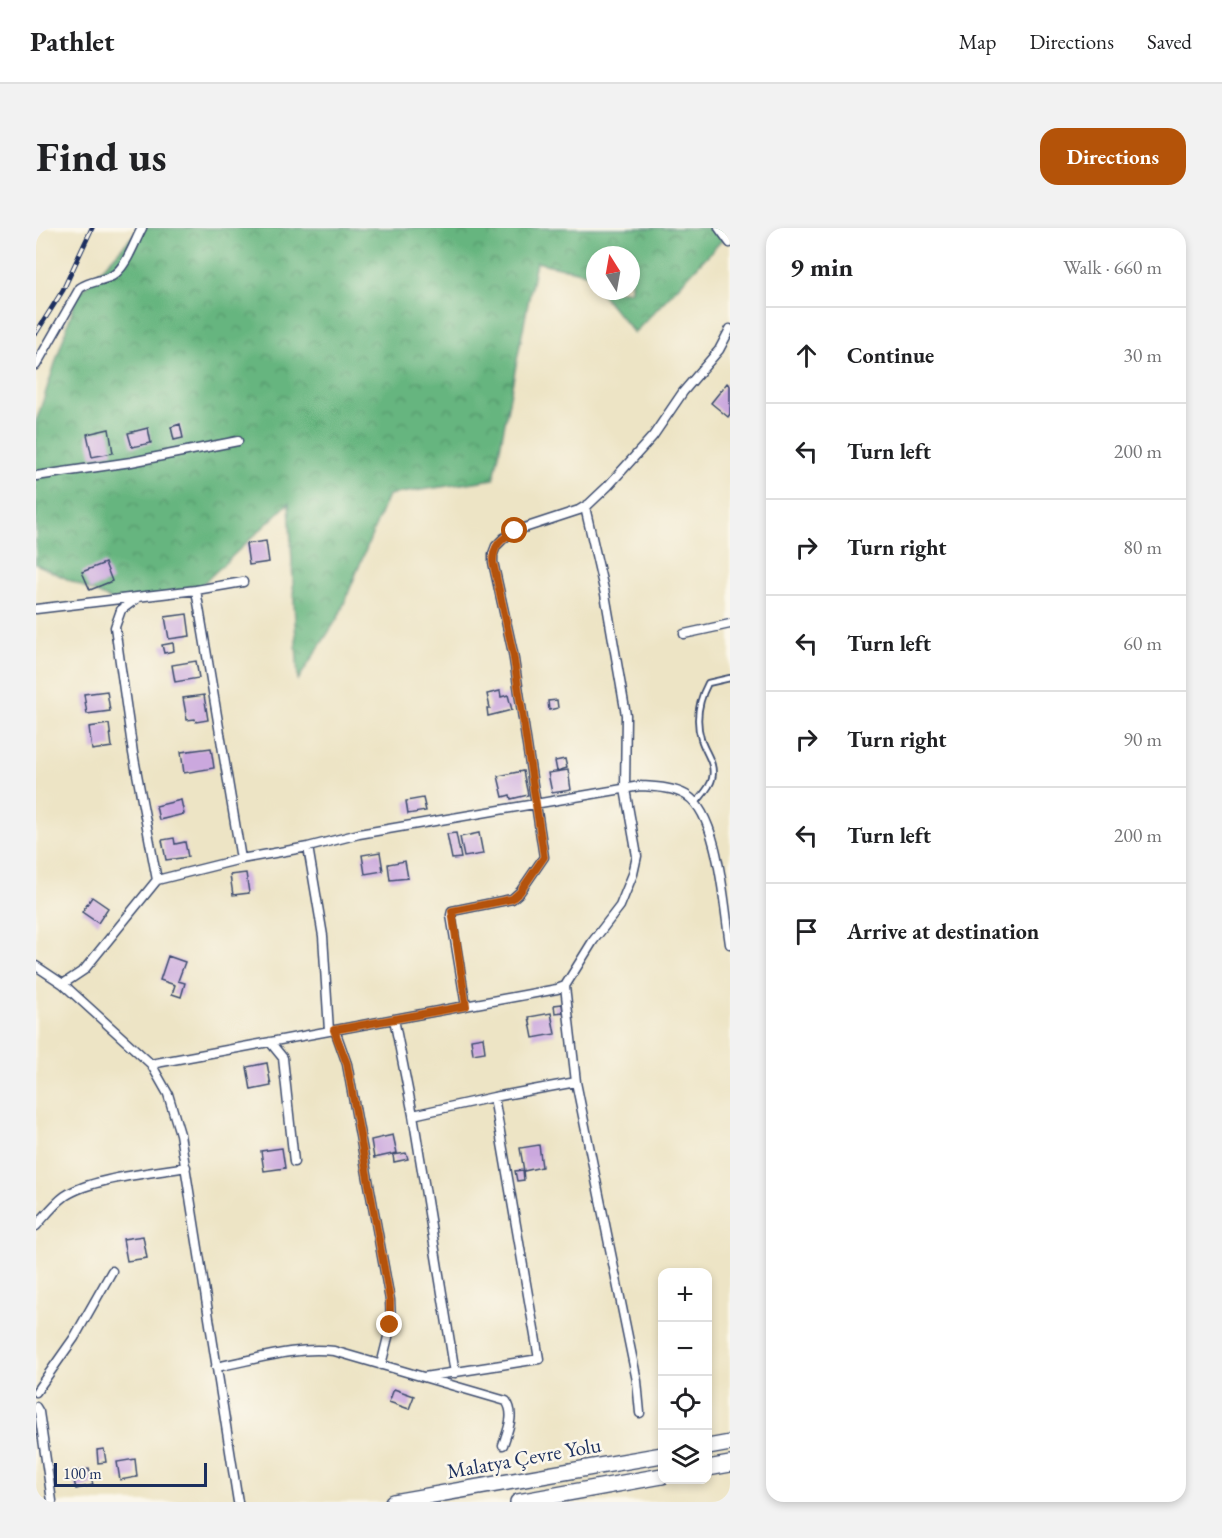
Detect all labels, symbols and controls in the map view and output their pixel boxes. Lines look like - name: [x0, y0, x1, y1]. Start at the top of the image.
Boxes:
- text: Pathlet: [30, 23, 114, 59]
- text: Map: [959, 28, 996, 55]
- text: Directions: [1029, 28, 1114, 55]
- text: Saved: [1147, 28, 1192, 55]
- button: Directions: [1040, 128, 1186, 185]
- text: Find us: [36, 129, 167, 184]
- north arrow: [586, 246, 640, 300]
- text: 9 min: [790, 250, 853, 284]
- text: Walk · 660 m: [1063, 254, 1162, 280]
- icon: ahead: [790, 339, 823, 372]
- text: Continue: [847, 341, 934, 370]
- text: 30 m: [1123, 342, 1162, 368]
- icon: left: [790, 435, 823, 468]
- text: Turn left: [847, 437, 931, 466]
- text: 200 m: [1114, 438, 1162, 464]
- route start: [501, 517, 527, 543]
- icon: right: [790, 531, 823, 564]
- text: Turn right: [847, 533, 946, 562]
- text: 80 m: [1123, 534, 1162, 560]
- icon: left: [790, 627, 823, 660]
- text: Turn left: [847, 629, 931, 658]
- text: 60 m: [1123, 630, 1162, 656]
- icon: right: [790, 723, 823, 756]
- text: Turn right: [847, 725, 946, 754]
- text: 90 m: [1123, 726, 1162, 752]
- icon: left: [790, 819, 823, 852]
- text: Turn left: [847, 821, 931, 850]
- text: 200 m: [1114, 822, 1162, 848]
- icon: arrive: [790, 915, 823, 948]
- text: Arrive at destination: [847, 917, 1039, 946]
- map controls: [658, 1268, 712, 1484]
- button: +: [658, 1268, 712, 1322]
- route end: [376, 1311, 402, 1337]
- button: −: [658, 1322, 712, 1376]
- button: locate: [658, 1376, 712, 1430]
- button: layers: [658, 1430, 712, 1484]
- street label: Malatya Çevre Yolu: [445, 1431, 603, 1484]
- scale bar: [54, 1460, 207, 1488]
- text: 100 m: [63, 1463, 102, 1484]

